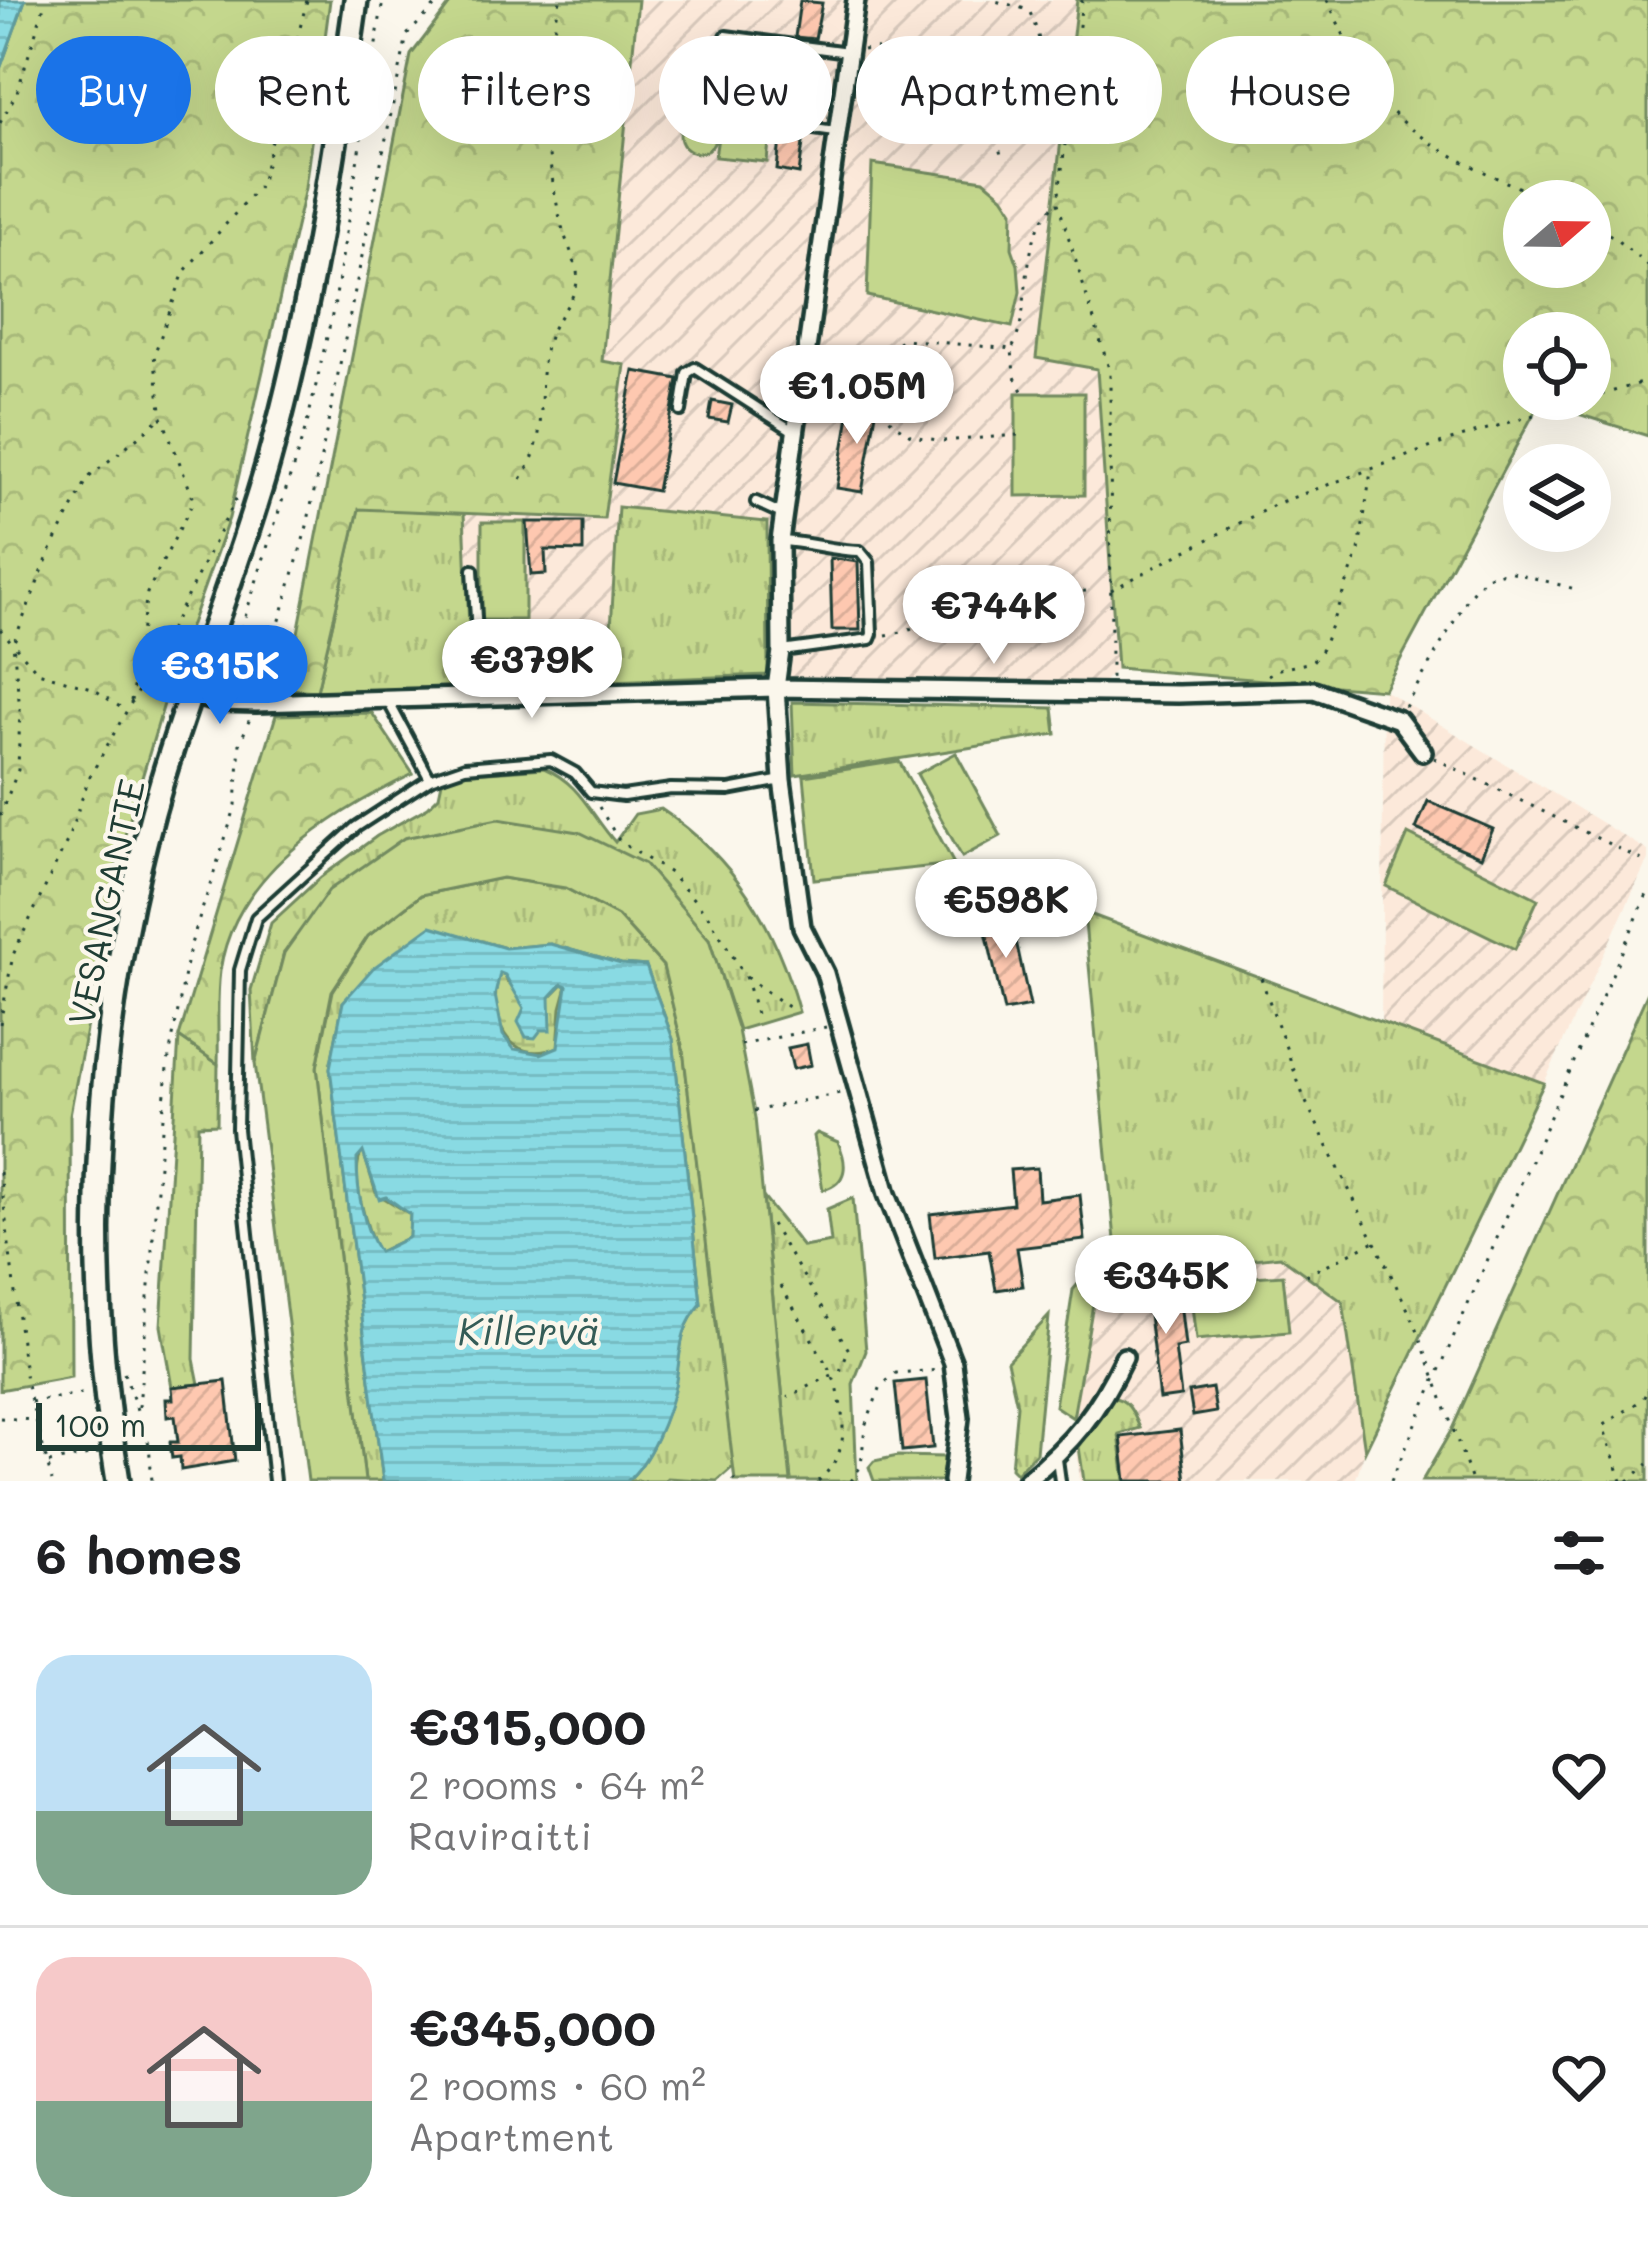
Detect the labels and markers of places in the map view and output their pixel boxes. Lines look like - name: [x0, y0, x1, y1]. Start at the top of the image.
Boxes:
- pin: €1.05M: [759, 345, 955, 447]
- pin: €744K: [910, 565, 1078, 667]
- pin: €379K: [448, 619, 616, 721]
- pin: €315K: [136, 625, 304, 727]
- pin: €598K: [922, 859, 1090, 961]
- pin: €345K: [1082, 1235, 1250, 1337]

